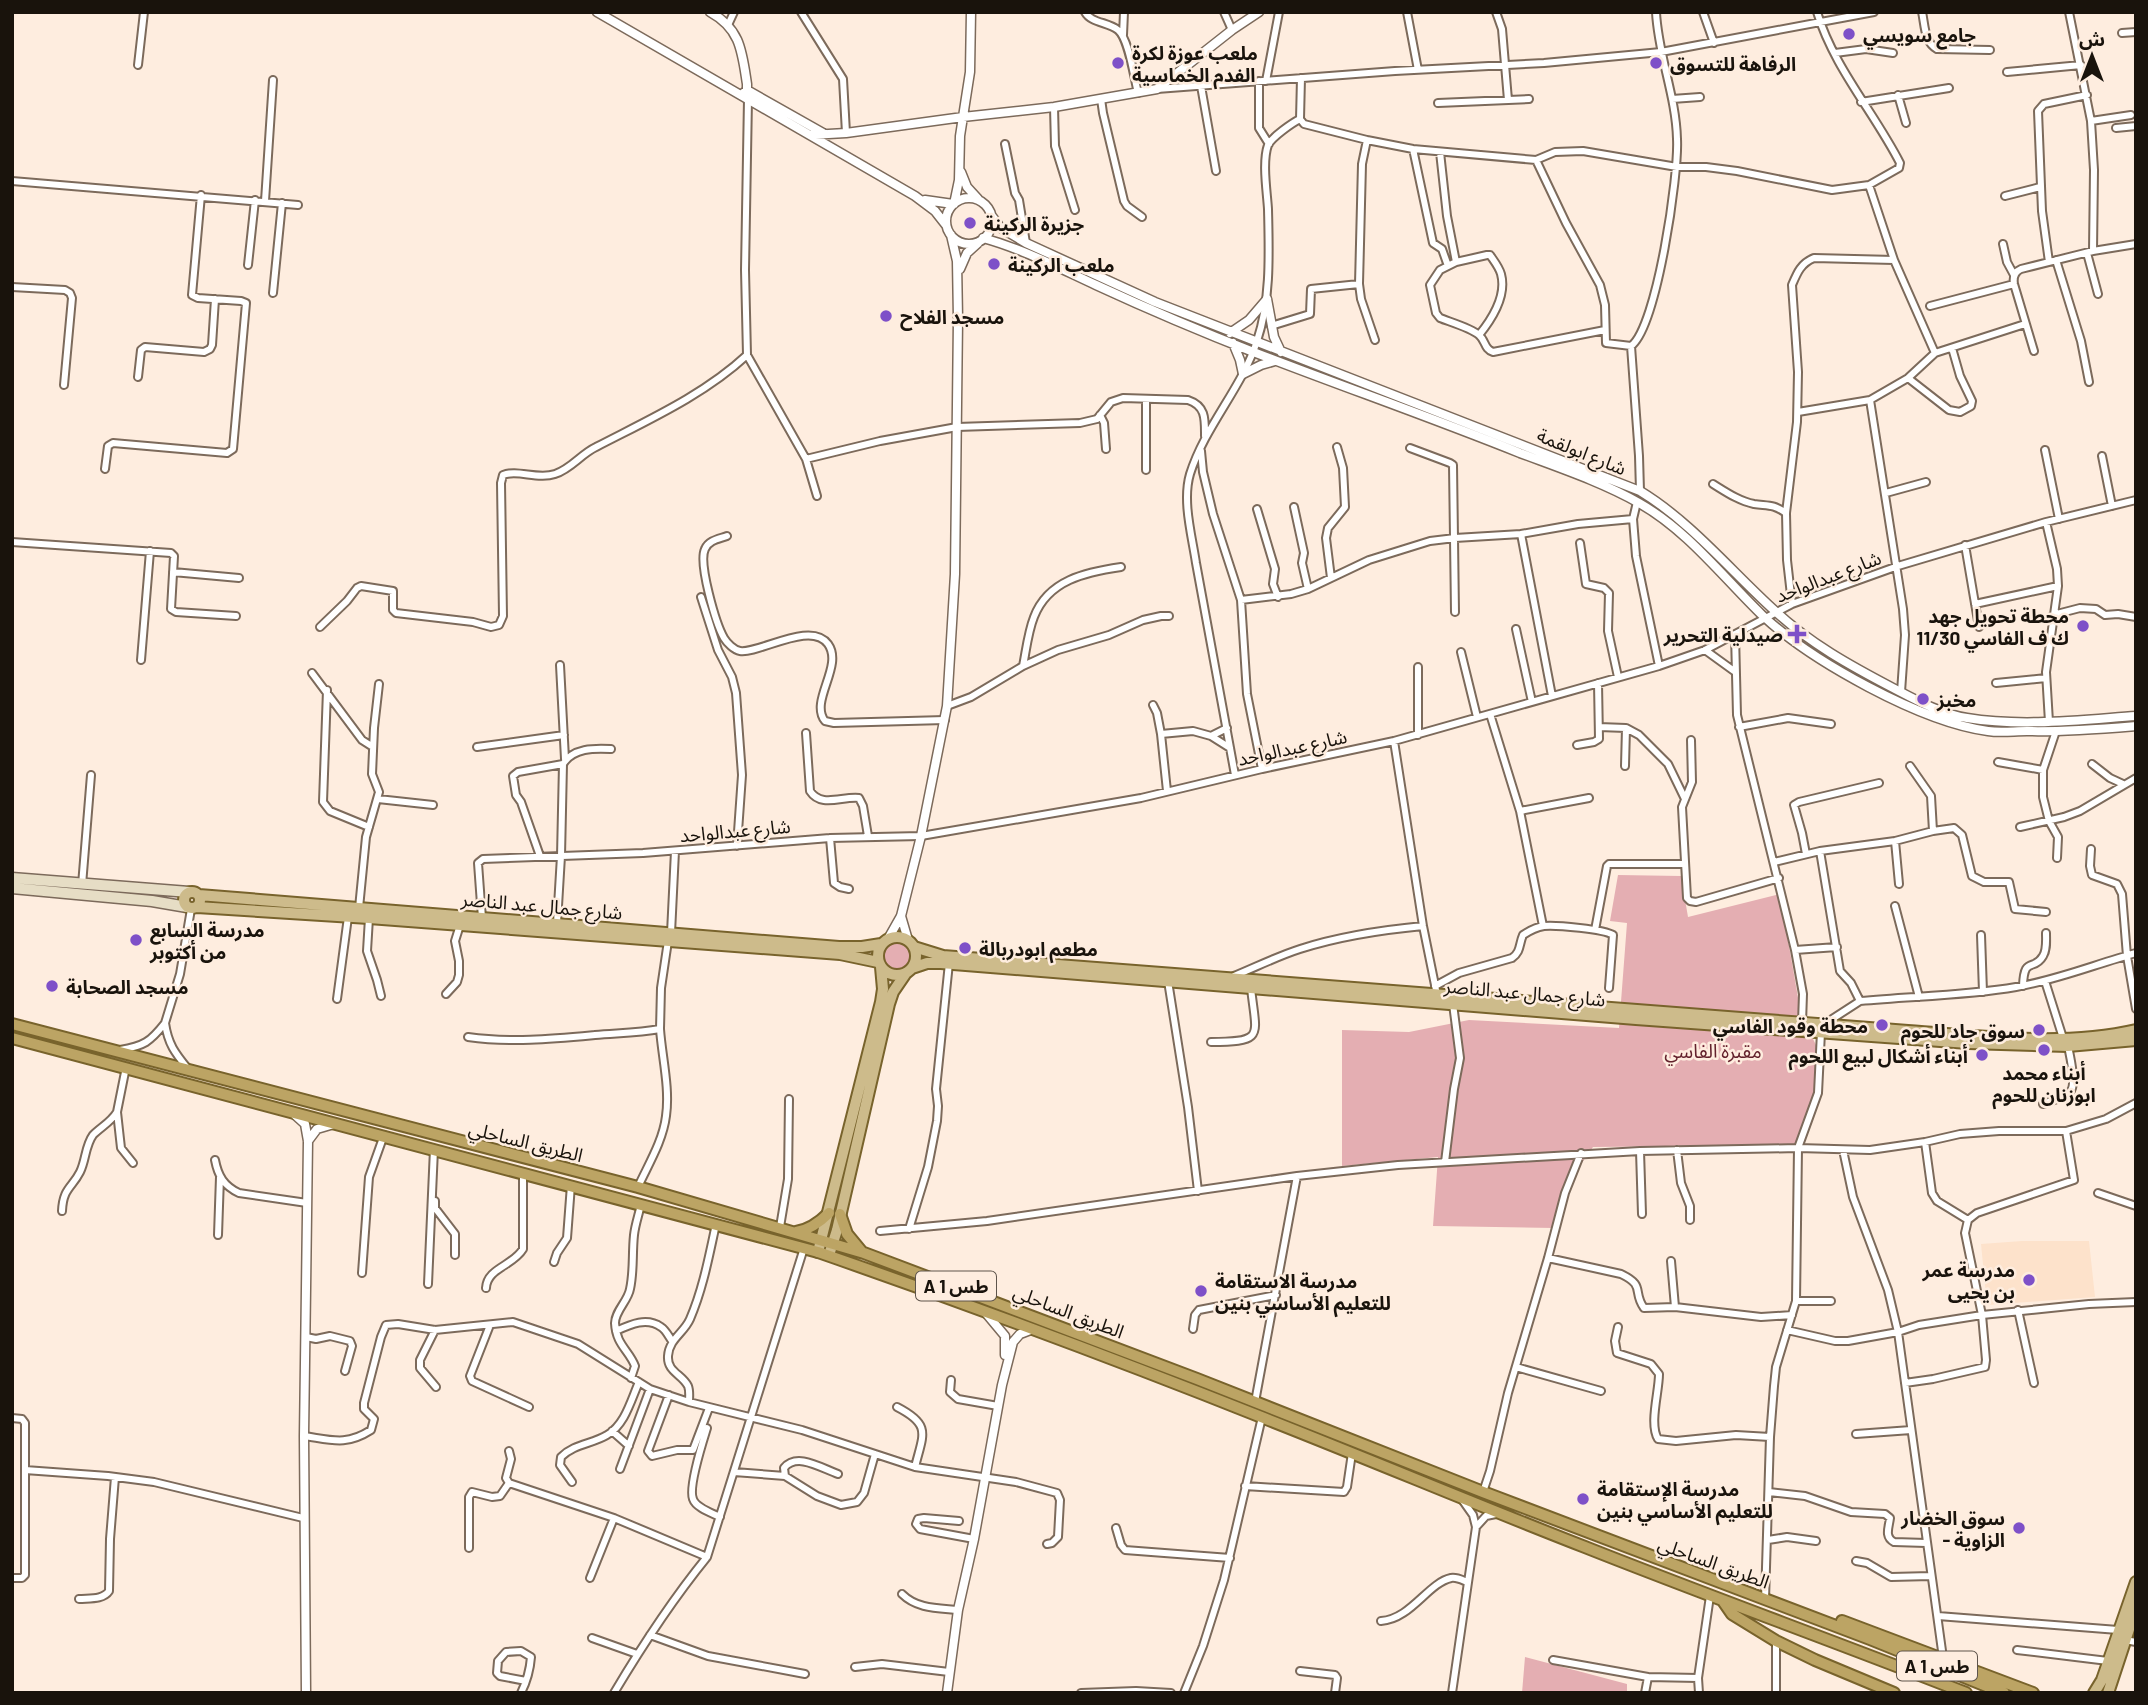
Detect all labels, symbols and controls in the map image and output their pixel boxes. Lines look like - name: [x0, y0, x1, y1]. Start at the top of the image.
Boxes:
- north arrow: [2057, 21, 2127, 91]
- place label: جامع سويسي: [1863, 23, 1976, 50]
- marker: جامع سويسي: [1841, 26, 1857, 42]
- text: ش: [2079, 27, 2105, 50]
- place label: ملعب عوزة لكرة الفدم الخماسية: [1132, 41, 1258, 90]
- place label: الرفاهة للتسوق: [1670, 52, 1796, 76]
- marker: ملعب عوزة لكرة الفدم الخماسية: [1110, 55, 1126, 71]
- marker: الرفاهة للتسوق: [1648, 55, 1664, 71]
- place label: جزيرة الركينة: [984, 212, 1084, 236]
- marker: جزيرة الركينة: [962, 215, 978, 231]
- place label: ملعب الركينة: [1008, 253, 1114, 277]
- marker: ملعب الركينة: [986, 256, 1002, 272]
- place label: مسجد الفلاح: [900, 305, 1004, 331]
- marker: مسجد الفلاح: [878, 308, 894, 324]
- street label: شارع ابولقمة: [1533, 423, 1630, 482]
- street label: شارع عبدالواحد: [1772, 545, 1885, 609]
- place label: محطة تحويل جهد 11/30 ك ف الفاسي: [1917, 604, 2069, 653]
- marker: محطة تحويل جهد 11/30 ك ف الفاسي: [2075, 618, 2091, 634]
- place label: صيدلية التحرير: [1663, 623, 1783, 647]
- marker: صيدلية التحرير: [1789, 626, 1805, 642]
- place label: مخبز: [1936, 688, 1976, 712]
- marker: مخبز: [1915, 691, 1931, 707]
- street label: شارع عبدالواحد: [1235, 724, 1349, 773]
- street label: شارع عبدالواحد: [679, 814, 792, 849]
- street label: شارع جمال عبد الناصر: [459, 886, 624, 926]
- place label: مدرسة السابع من أكتوبر: [149, 918, 265, 964]
- marker: مدرسة السابع من أكتوبر: [128, 932, 144, 948]
- place label: مطعم ابودربالة: [979, 937, 1098, 964]
- marker: مطعم ابودربالة: [957, 940, 973, 956]
- street label: شارع جمال عبد الناصر: [1442, 973, 1607, 1013]
- place label: مسجد الصحابة: [66, 975, 188, 998]
- marker: مسجد الصحابة: [44, 978, 60, 994]
- place label: محطة وقود الفاسي: [1713, 1014, 1868, 1041]
- marker: محطة وقود الفاسي: [1874, 1017, 1890, 1033]
- place label: سوق جاد للحوم: [1901, 1019, 2025, 1046]
- marker: سوق جاد للحوم: [2031, 1022, 2047, 1038]
- park label: مقبرة الفاسي: [1664, 1039, 1762, 1066]
- marker: أبناء محمد ابوزنان للحوم: [2036, 1042, 2052, 1058]
- place label: أبناء أشكال لبيع اللحوم: [1788, 1043, 1968, 1071]
- marker: أبناء أشكال لبيع اللحوم: [1974, 1047, 1990, 1063]
- place label: أبناء محمد ابوزنان للحوم: [1992, 1060, 2096, 1110]
- street label: الطريق الساحلي: [466, 1116, 585, 1171]
- place label: مدرسة عمر بن يحيى: [1921, 1258, 2015, 1303]
- place label: مدرسة الاستقامة للتعليم الأساسي بنين: [1215, 1269, 1391, 1318]
- road number: A 1 طس: [916, 1272, 996, 1301]
- marker: مدرسة عمر بن يحيى: [2021, 1272, 2037, 1288]
- street label: الطريق الساحلي: [1009, 1279, 1128, 1347]
- marker: مدرسة الاستقامة للتعليم الأساسي بنين: [1193, 1283, 1209, 1299]
- place label: مدرسة اﻹستقامة للتعليم اﻷساسي بنين: [1597, 1477, 1773, 1526]
- marker: مدرسة اﻹستقامة للتعليم اﻷساسي بنين: [1575, 1491, 1591, 1507]
- place label: سوق الخضار - الزاوية: [1900, 1506, 2005, 1552]
- marker: سوق الخضار - الزاوية: [2011, 1520, 2027, 1536]
- street label: الطريق الساحلي: [1654, 1531, 1773, 1597]
- road number: A 1 طس: [1897, 1652, 1977, 1680]

